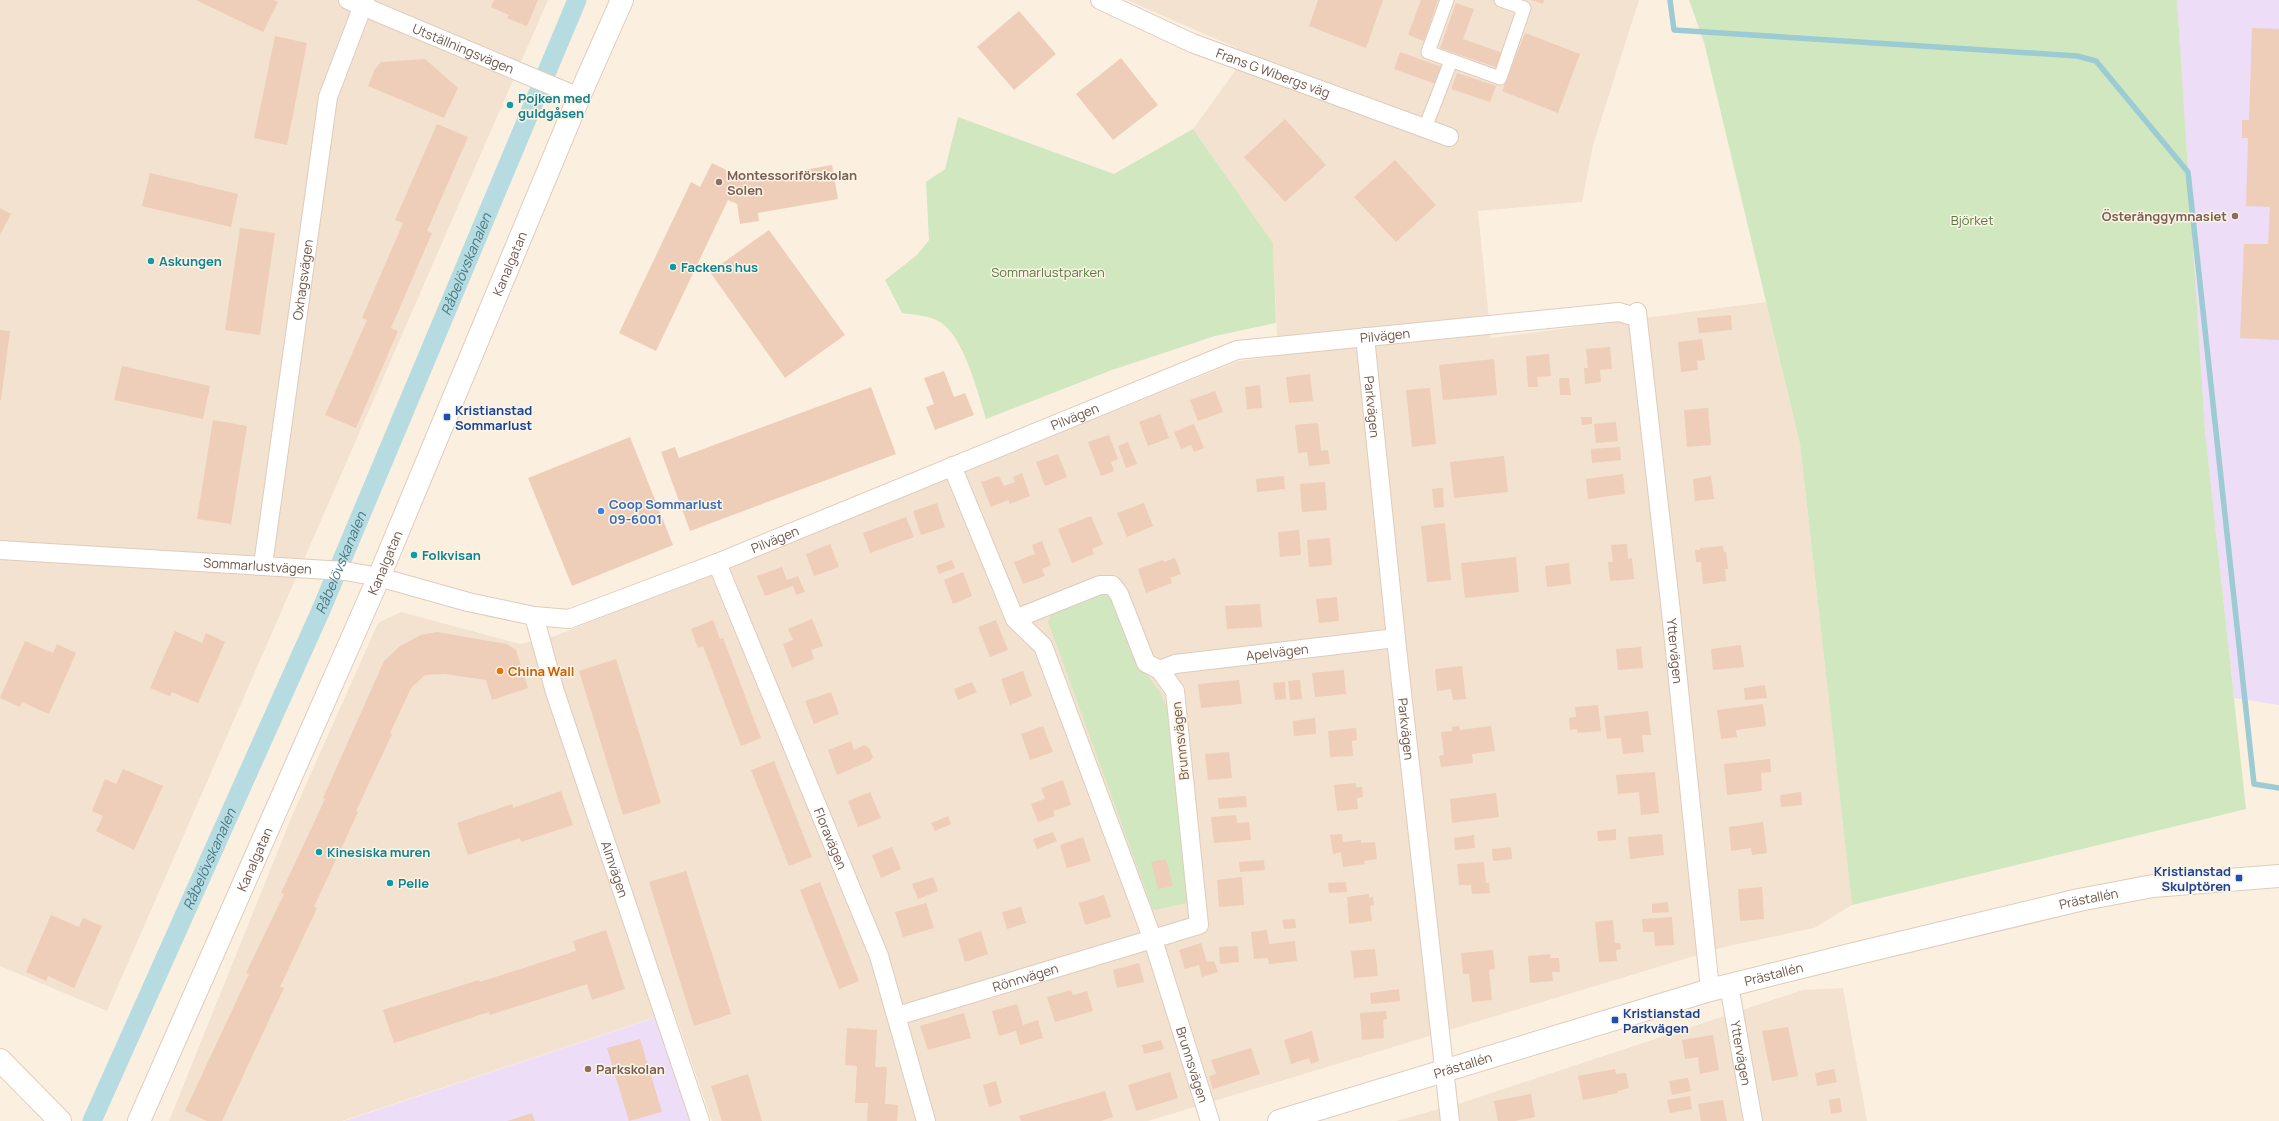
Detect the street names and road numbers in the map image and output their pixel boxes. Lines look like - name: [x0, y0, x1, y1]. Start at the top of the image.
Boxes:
- street label: Utställningsvägen: [410, 19, 517, 78]
- street label: Frans G Wibergs väg: [1214, 44, 1333, 102]
- street label: Kanalgatan: [488, 229, 531, 299]
- street label: Oxhagsvägen: [288, 238, 317, 321]
- street label: Pilvägen: [1359, 324, 1411, 347]
- street label: Parkvägen: [1360, 375, 1384, 439]
- street label: Pilvägen: [1048, 399, 1101, 434]
- street label: Pilvägen: [748, 521, 802, 557]
- street label: Kanalgatan: [363, 528, 406, 598]
- street label: Sommarlustvägen: [203, 553, 312, 578]
- street label: Yttervägen: [1663, 617, 1687, 684]
- street label: Apelvägen: [1245, 639, 1309, 665]
- street label: Parkvägen: [1394, 697, 1418, 761]
- street label: Brunnsvägen: [1167, 701, 1193, 781]
- street label: Floravägen: [810, 805, 851, 872]
- street label: Kanalgatan: [232, 825, 276, 894]
- street label: Almvägen: [597, 839, 633, 900]
- street label: Prästallén: [2057, 884, 2120, 913]
- street label: Prästallén: [1742, 958, 1805, 990]
- street label: Rönnvägen: [990, 959, 1060, 996]
- street label: Yttervägen: [1726, 1019, 1756, 1087]
- street label: Brunnsvägen: [1172, 1024, 1213, 1105]
- street label: Prästallén: [1431, 1048, 1494, 1083]

